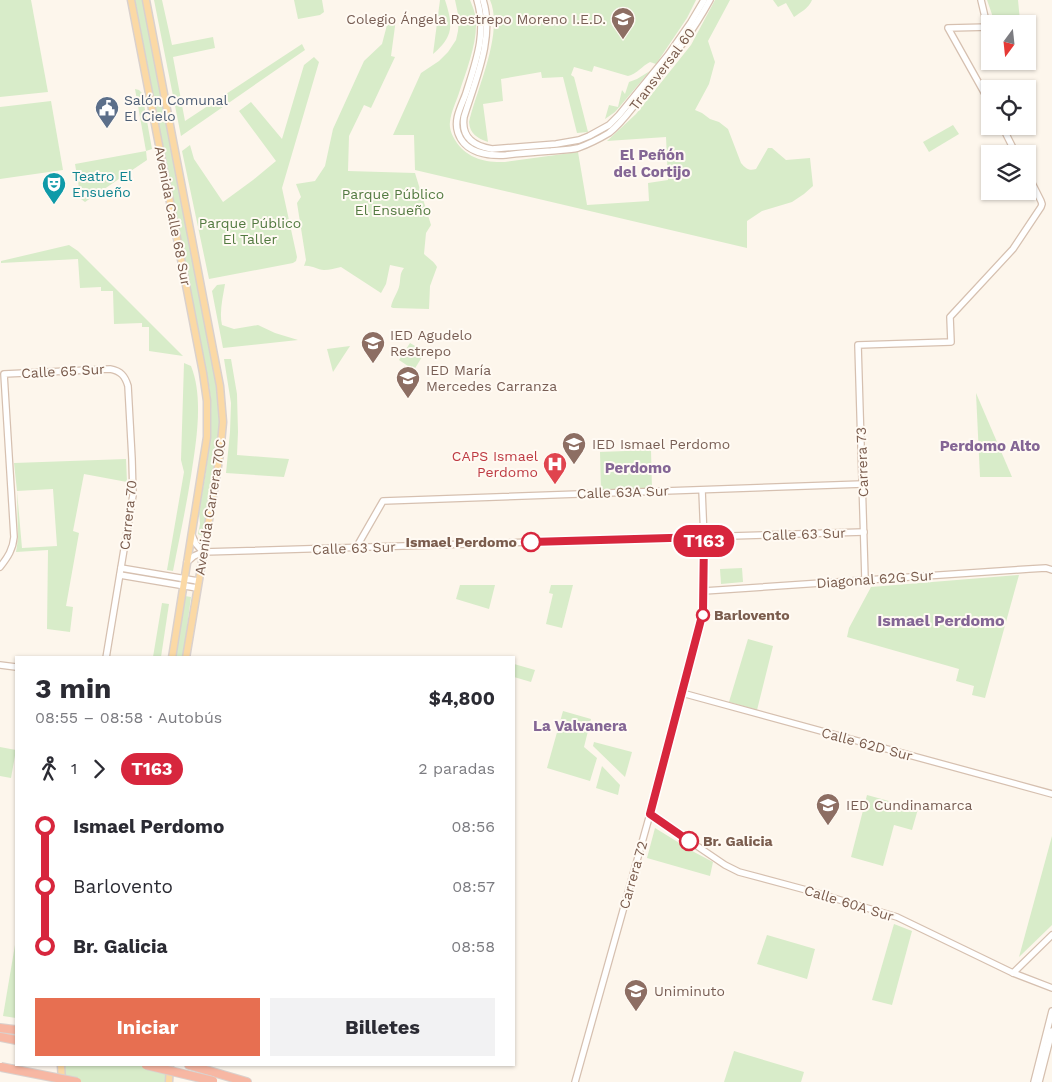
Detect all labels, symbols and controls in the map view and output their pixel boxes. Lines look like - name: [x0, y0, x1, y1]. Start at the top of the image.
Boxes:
- school or university icon: Colegio Ángela Restrepo Moreno I.E.D.: [610, 6, 636, 40]
- place label: Colegio Ángela Restrepo Moreno I.E.D.: [346, 11, 606, 27]
- north arrow: [981, 15, 1036, 70]
- map controls: [981, 15, 1036, 200]
- street label: Transversal 60: [626, 25, 698, 113]
- button: locate: [981, 80, 1036, 135]
- place label: Salón Comunal El Cielo: [124, 92, 228, 124]
- public building icon: Salón Comunal El Cielo: [94, 95, 120, 129]
- street label: Avenida Calle 68 Sur: [152, 145, 194, 287]
- button: layers: [981, 145, 1036, 200]
- district label: El Peñón del Cortijo: [614, 146, 690, 181]
- place label: Teatro El Ensueño: [72, 168, 133, 200]
- theatre icon: Teatro El Ensueño: [41, 171, 67, 205]
- park label: Parque Público El Ensueño: [342, 186, 444, 218]
- park label: Parque Público El Taller: [199, 215, 301, 247]
- place label: IED Agudelo Restrepo: [390, 327, 472, 359]
- school or university icon: IED Agudelo Restrepo: [360, 330, 386, 364]
- street label: Calle 65 Sur: [21, 361, 105, 381]
- place label: IED María Mercedes Carranza: [426, 362, 557, 394]
- school or university icon: IED María Mercedes Carranza: [395, 365, 421, 399]
- street label: Carrera 73: [853, 427, 871, 497]
- school or university icon: IED Ismael Perdomo: [561, 431, 587, 465]
- place label: IED Ismael Perdomo: [592, 436, 730, 452]
- district label: Perdomo Alto: [940, 437, 1040, 455]
- street label: Avenida Carrera 70C: [191, 438, 229, 576]
- place label: CAPS Ismael Perdomo: [452, 448, 539, 480]
- hospital icon: CAPS Ismael Perdomo: [542, 451, 568, 485]
- district label: Perdomo: [605, 459, 671, 477]
- street label: Carrera 70: [116, 479, 140, 551]
- street label: Calle 63A Sur: [577, 482, 670, 502]
- line badge: T163: [669, 525, 739, 557]
- street label: Calle 63 Sur: [762, 525, 846, 543]
- text: T163: [683, 530, 725, 551]
- marker: Ismael Perdomo: [521, 532, 541, 552]
- place label: Ismael Perdomo: [406, 534, 517, 550]
- street label: Calle 63 Sur: [312, 539, 396, 557]
- street label: Diagonal 62G Sur: [816, 567, 934, 591]
- place label: Barlovento: [714, 607, 790, 623]
- marker: Barlovento: [696, 608, 710, 622]
- district label: Ismael Perdomo: [877, 611, 1005, 630]
- text: 3 min: [35, 672, 111, 705]
- text: $4,800: [429, 687, 495, 710]
- text: 08:55 – 08:58 · Autobús: [35, 708, 222, 727]
- district label: La Valvanera: [533, 717, 627, 735]
- street label: Calle 62D Sur: [820, 724, 915, 764]
- icon: walk: [35, 755, 63, 783]
- icon: forward: [85, 755, 113, 783]
- text: T163: [131, 758, 173, 779]
- text: 1: [71, 759, 77, 778]
- text: 2 paradas: [418, 759, 495, 778]
- school or university icon: IED Cundinamarca: [815, 792, 841, 826]
- place label: IED Cundinamarca: [846, 797, 973, 813]
- text: Ismael Perdomo: [73, 815, 224, 838]
- text: 08:56: [451, 817, 495, 836]
- marker: Br. Galicia: [679, 831, 699, 851]
- place label: Br. Galicia: [703, 833, 774, 849]
- street label: Carrera 72: [616, 839, 650, 911]
- text: Barlovento: [73, 875, 173, 898]
- text: 08:57: [452, 877, 495, 896]
- street label: Calle 60A Sur: [802, 882, 896, 924]
- text: Br. Galicia: [73, 935, 167, 958]
- text: 08:58: [451, 937, 495, 956]
- school or university icon: Uniminuto: [623, 978, 649, 1012]
- place label: Uniminuto: [654, 983, 725, 999]
- button: Iniciar: [35, 998, 260, 1056]
- button: Billetes: [270, 998, 495, 1056]

